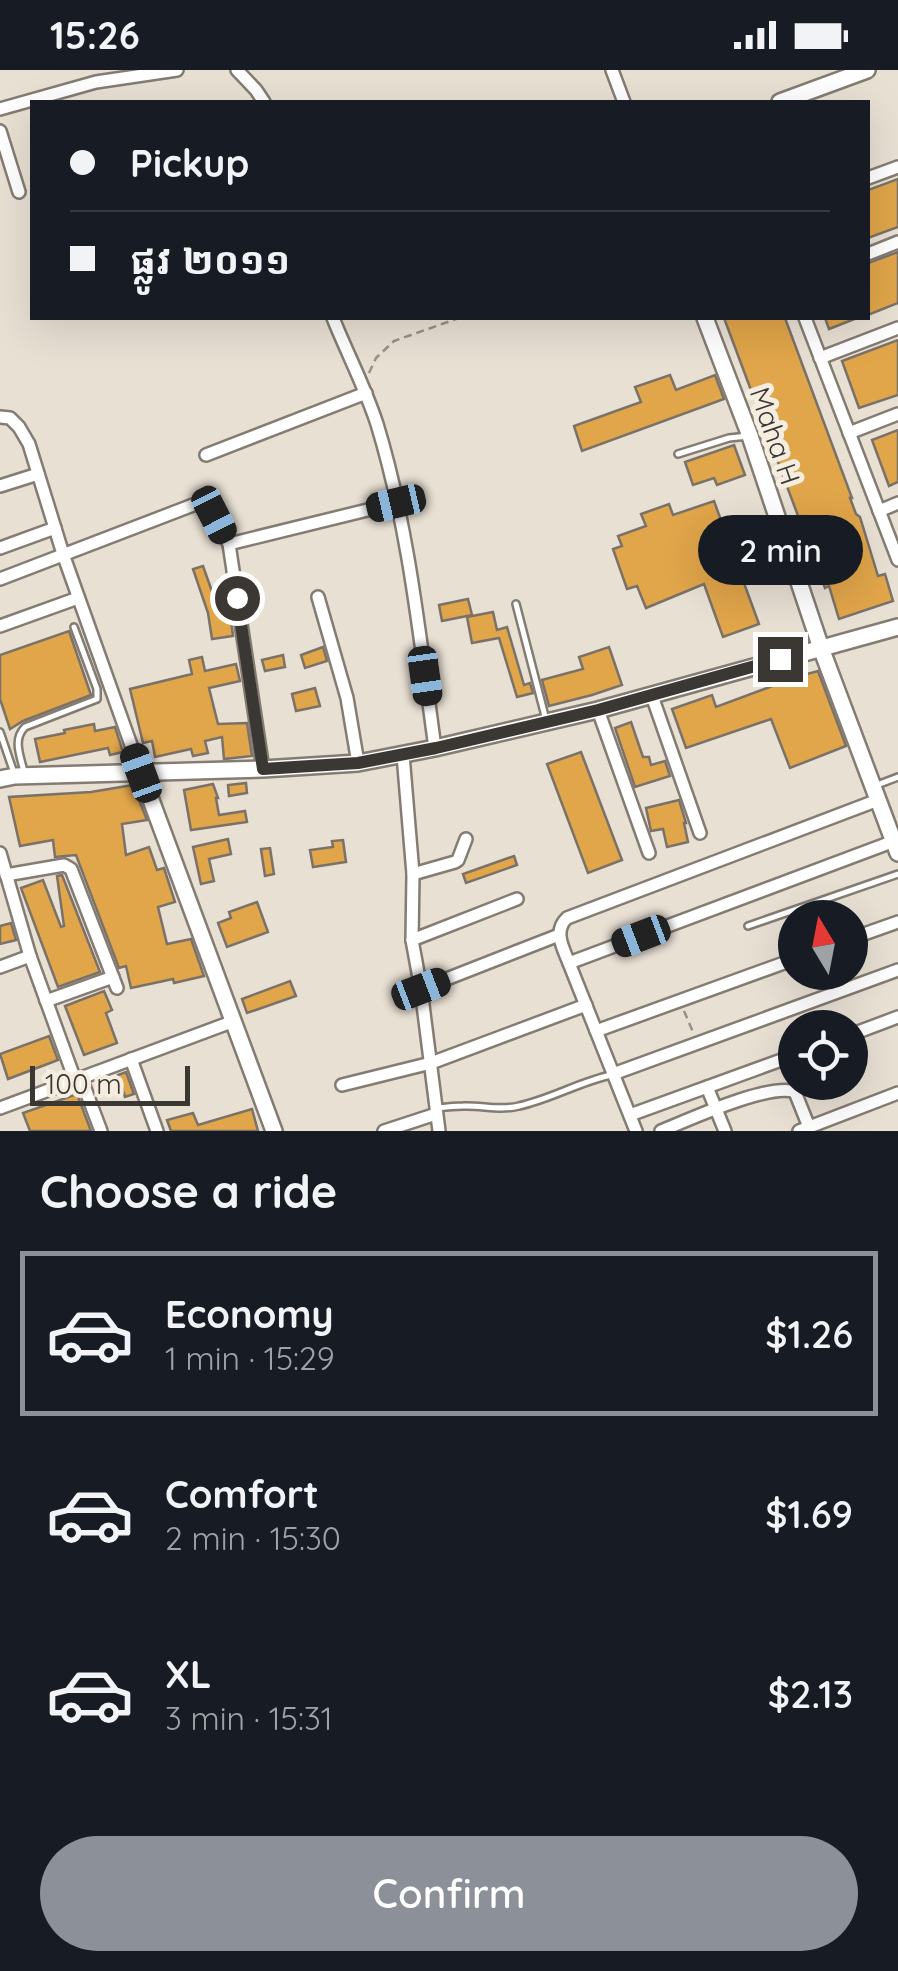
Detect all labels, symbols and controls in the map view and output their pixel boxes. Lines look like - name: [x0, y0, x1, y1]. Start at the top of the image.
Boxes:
- text: 15:26: [50, 11, 140, 59]
- text: Pickup: [130, 139, 249, 187]
- text: ផ្លូវ ២០១១: [130, 236, 290, 284]
- street label: Maha H: [743, 382, 808, 489]
- car: [187, 481, 241, 549]
- car: [363, 482, 429, 524]
- callout: 2 min: [698, 514, 862, 584]
- text: 2 min: [739, 530, 822, 570]
- route start: [215, 576, 260, 621]
- route end: [758, 637, 803, 682]
- car: [406, 644, 444, 708]
- car: [117, 740, 165, 806]
- north arrow: [778, 900, 868, 990]
- map controls: [778, 900, 868, 1100]
- car: [608, 911, 674, 961]
- car: [388, 964, 454, 1014]
- button: locate: [778, 1010, 868, 1100]
- scale bar: [30, 1061, 190, 1106]
- text: 100 m: [45, 1066, 122, 1101]
- text: Choose a ride: [40, 1163, 337, 1219]
- icon: car: [45, 1289, 135, 1379]
- text: Economy: [165, 1290, 334, 1338]
- text: $1.26: [765, 1310, 853, 1358]
- text: 1 min · 15:29: [165, 1338, 335, 1378]
- icon: car: [45, 1469, 135, 1559]
- text: Comfort: [165, 1470, 319, 1518]
- text: $1.69: [765, 1490, 853, 1538]
- text: 2 min · 15:30: [165, 1518, 341, 1558]
- icon: car: [45, 1649, 135, 1739]
- text: XL: [165, 1650, 211, 1698]
- text: $2.13: [768, 1670, 853, 1718]
- text: 3 min · 15:31: [165, 1698, 333, 1738]
- button: Confirm: [40, 1836, 858, 1951]

